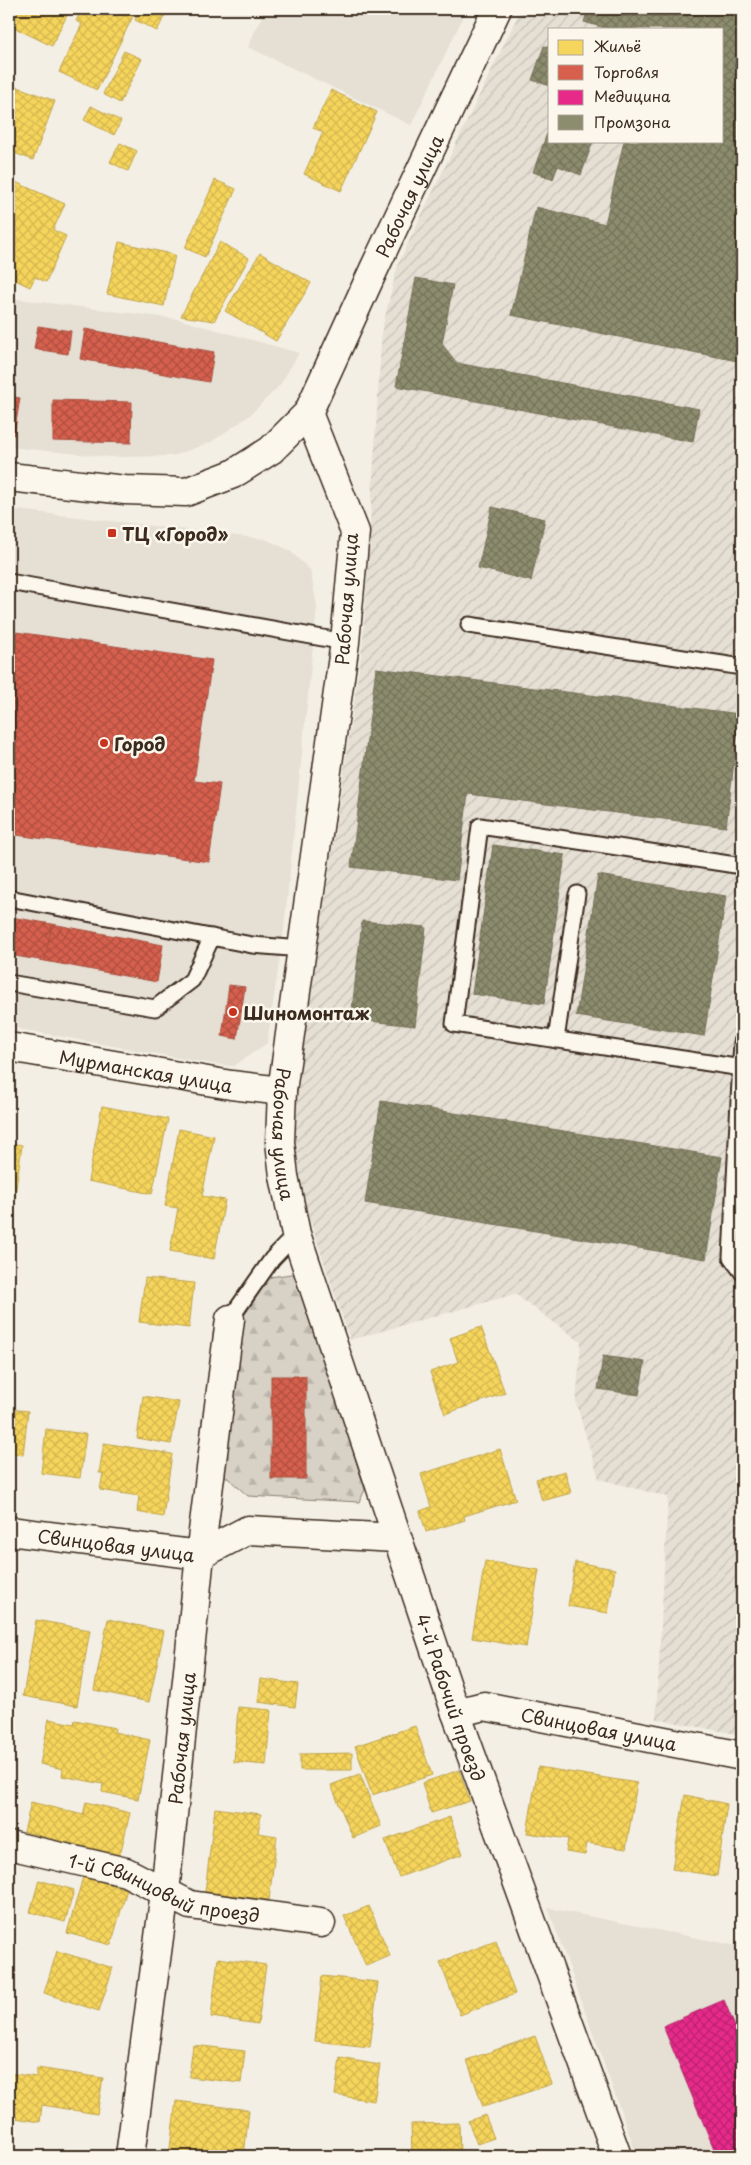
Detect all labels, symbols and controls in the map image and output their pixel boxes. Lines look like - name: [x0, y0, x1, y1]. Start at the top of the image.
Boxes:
- legend: [548, 28, 724, 142]
- text: Жильё: [593, 34, 641, 57]
- text: Торговля: [594, 60, 659, 83]
- text: Медицина: [594, 84, 671, 107]
- text: Промзона: [594, 110, 671, 133]
- street label: Рабочая улица: [368, 129, 450, 261]
- place label: ТЦ «Город»: [122, 520, 228, 547]
- marker: ТЦ «Город»: [106, 527, 118, 539]
- street label: Рабочая улица: [328, 531, 364, 666]
- place label: Город: [114, 730, 166, 757]
- marker: Город: [98, 737, 110, 749]
- place label: Шиномонтаж: [243, 999, 370, 1026]
- marker: Шиномонтаж: [227, 1006, 239, 1018]
- street label: Мурманская улица: [57, 1042, 235, 1099]
- street label: Рабочая улица: [267, 1066, 302, 1203]
- street label: Свинцовая улица: [36, 1521, 197, 1568]
- street label: 4-й Рабочий проезд: [410, 1610, 493, 1785]
- street label: Рабочая улица: [161, 1670, 201, 1805]
- street label: Свинцовая улица: [519, 1700, 680, 1757]
- street label: 1-й Свинцовый проезд: [66, 1846, 262, 1928]

